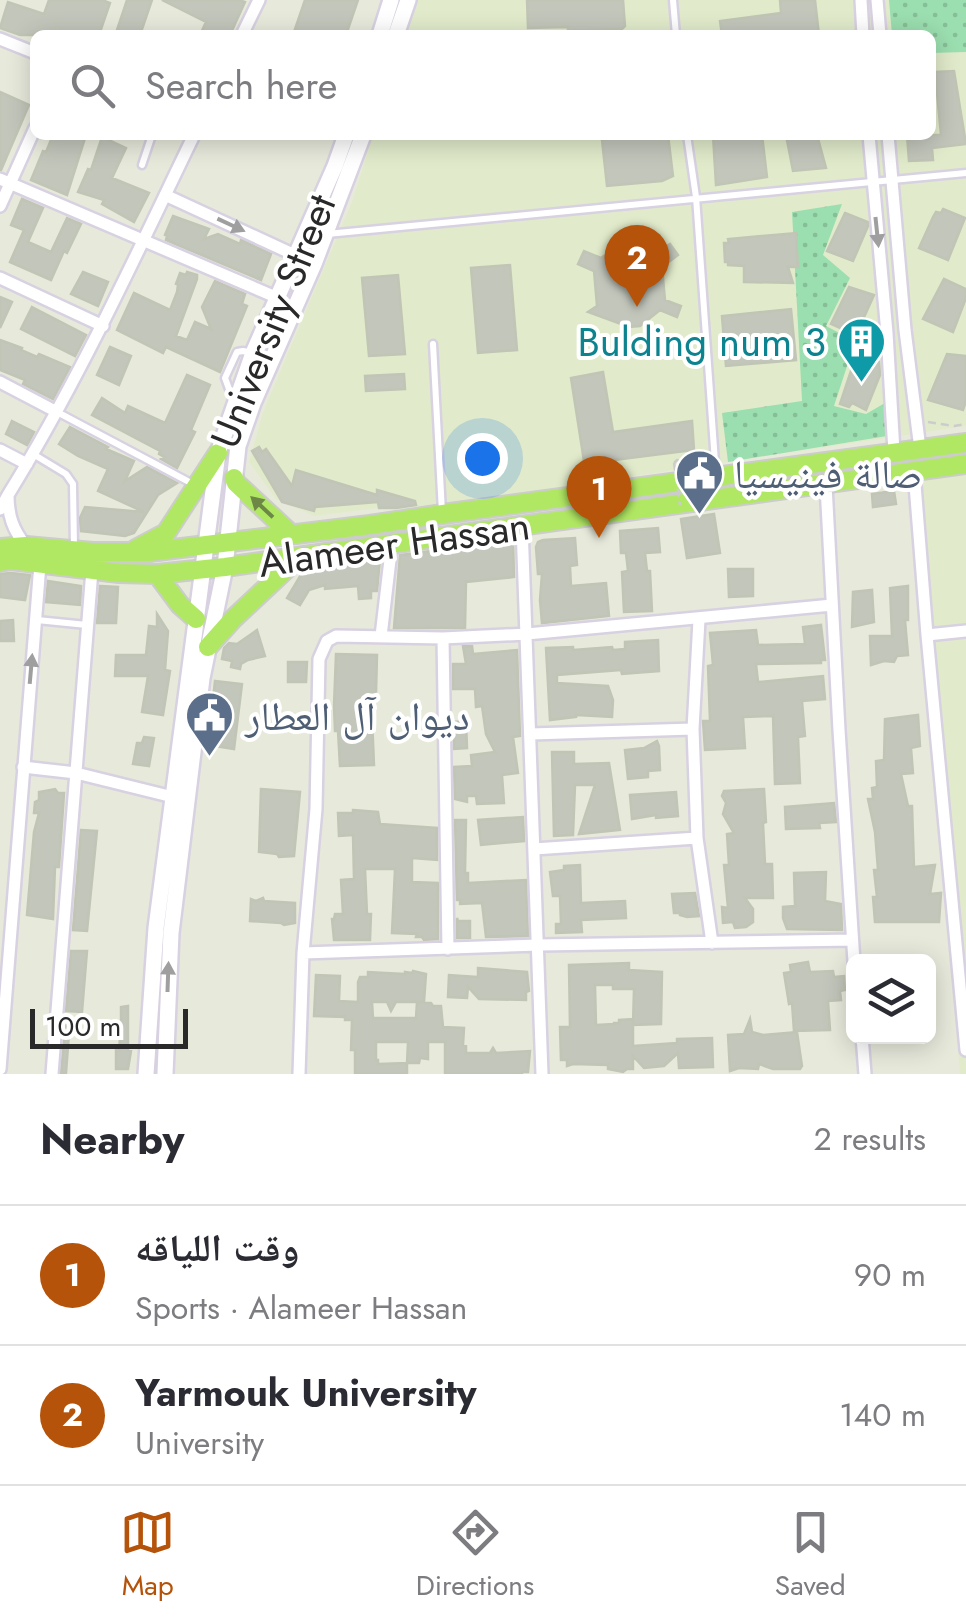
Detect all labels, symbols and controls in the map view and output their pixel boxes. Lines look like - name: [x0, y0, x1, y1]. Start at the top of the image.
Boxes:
- search box: [30, 30, 936, 140]
- icon: search: [65, 58, 120, 113]
- text: Search here: [145, 58, 337, 113]
- street label: University Street: [196, 185, 350, 457]
- one-way arrow: [216, 217, 246, 233]
- one-way arrow: [869, 217, 885, 249]
- pin: 2: [604, 224, 670, 307]
- place label: Bulding num 3: [577, 313, 826, 371]
- building icon: Bulding num 3: [835, 316, 887, 384]
- your location: [457, 433, 508, 484]
- place label: صالة فينيسيا: [734, 445, 922, 503]
- public building icon: صالة فينيسيا: [673, 448, 725, 516]
- pin: 1: [566, 456, 632, 538]
- one-way arrow: [250, 496, 274, 519]
- street label: Alameer Hassan: [255, 496, 533, 592]
- one-way arrow: [24, 653, 40, 685]
- place label: ديوان آل العطار: [244, 687, 470, 745]
- public building icon: ديوان آل العطار: [184, 690, 236, 758]
- map controls: [846, 954, 936, 1044]
- button: layers: [846, 954, 936, 1044]
- one-way arrow: [160, 960, 176, 992]
- scale bar: [30, 1004, 188, 1048]
- text: 100 m: [45, 1006, 121, 1047]
- text: Nearby: [40, 1109, 184, 1170]
- text: 2 results: [814, 1116, 926, 1162]
- text: وقت اللياقه: [135, 1220, 299, 1275]
- text: 1: [64, 1252, 81, 1298]
- text: 90 m: [854, 1252, 926, 1298]
- text: Sports · Alameer Hassan: [135, 1285, 467, 1331]
- text: Yarmouk University: [135, 1365, 477, 1420]
- text: 2: [62, 1392, 83, 1438]
- text: 140 m: [839, 1392, 926, 1438]
- text: University: [135, 1420, 264, 1466]
- tab: Map: [120, 1505, 175, 1606]
- tab: Directions: [416, 1505, 534, 1606]
- tab: Saved: [775, 1505, 846, 1606]

